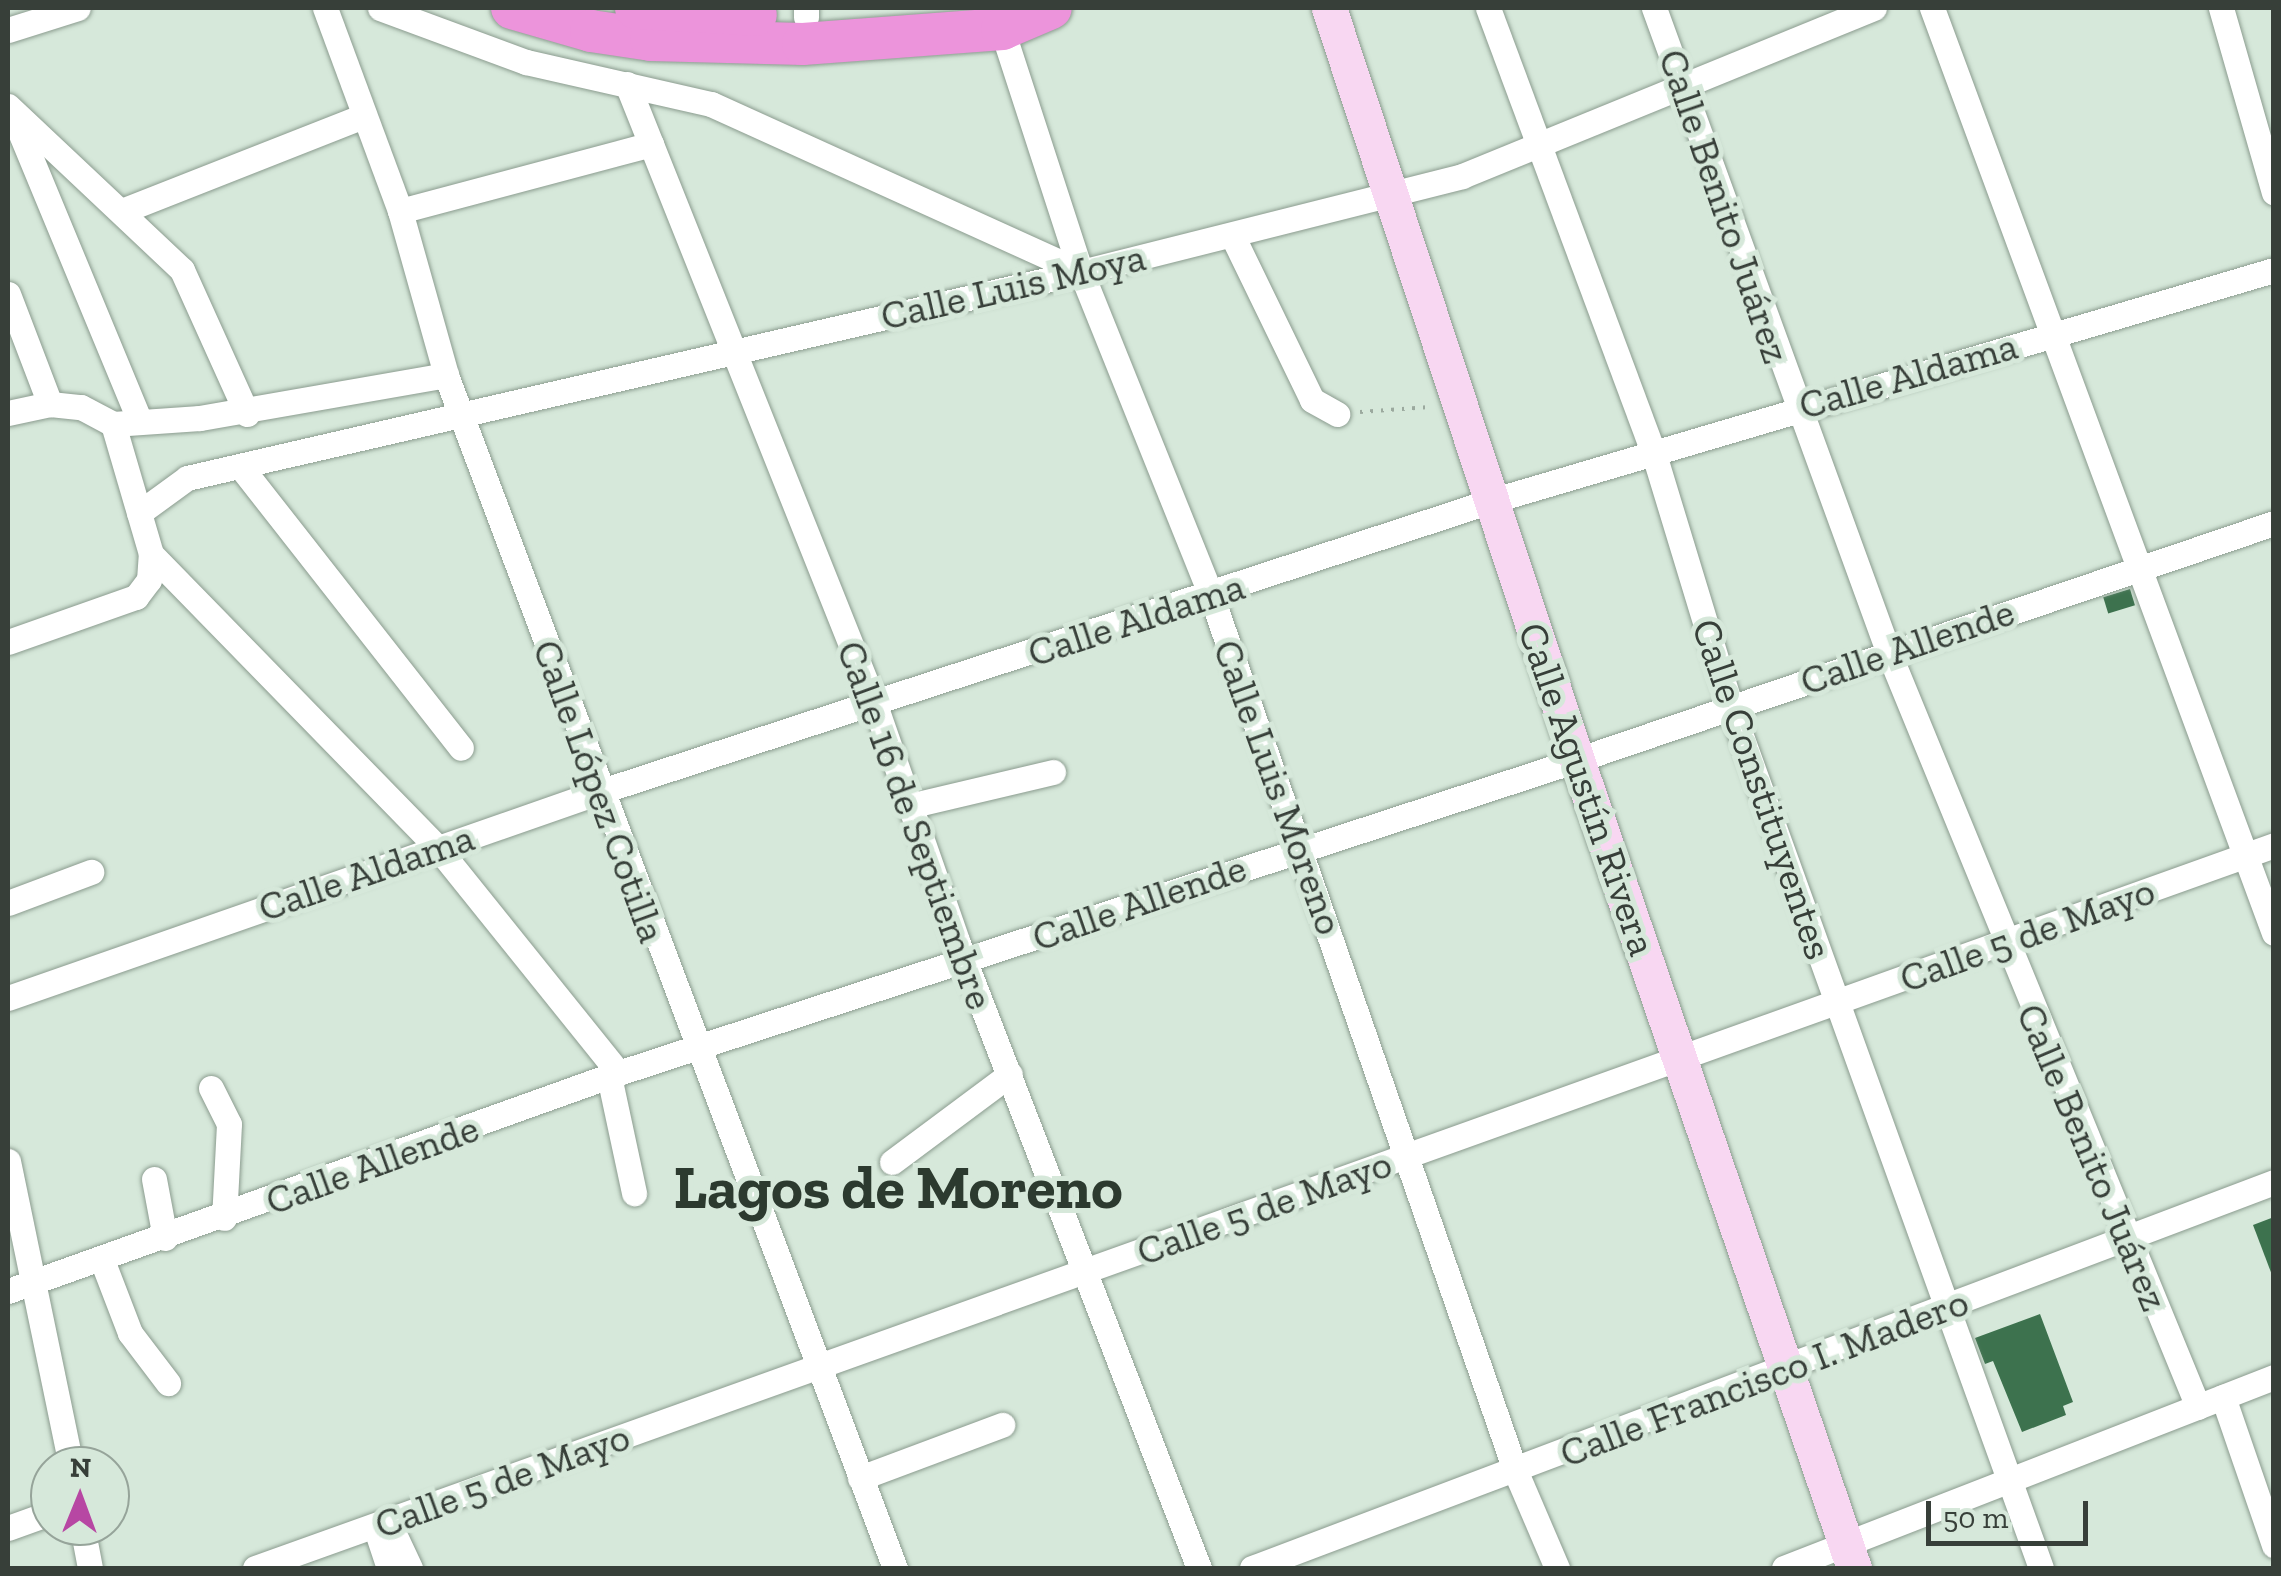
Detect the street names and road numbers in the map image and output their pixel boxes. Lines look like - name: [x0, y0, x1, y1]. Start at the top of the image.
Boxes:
- street label: Calle Benito Juárez: [1649, 43, 1801, 369]
- street label: Calle Luis Moya: [876, 232, 1150, 340]
- street label: Calle Aldama: [1793, 321, 2023, 429]
- street label: Calle Aldama: [1021, 561, 1251, 677]
- street label: Calle Allende: [1793, 587, 2021, 705]
- street label: Calle Constituyentes: [1682, 613, 1844, 965]
- street label: Calle Agustín Rivera: [1508, 616, 1668, 962]
- street label: Calle López Cotilla: [523, 633, 677, 949]
- street label: Calle Luis Moreno: [1203, 633, 1355, 941]
- street label: Calle 16 de Septiembre: [827, 634, 1005, 1016]
- street label: Calle Aldama: [251, 813, 481, 931]
- street label: Calle Allende: [1025, 843, 1253, 961]
- street label: Calle 5 de Mayo: [1893, 866, 2161, 1002]
- street label: Calle Benito Juárez: [2007, 996, 2179, 1318]
- street label: Calle Allende: [259, 1103, 485, 1225]
- street label: Calle 5 de Mayo: [1130, 1139, 1398, 1275]
- street label: Calle Francisco I. Madero: [1553, 1277, 1975, 1477]
- street label: Calle 5 de Mayo: [368, 1412, 636, 1548]

